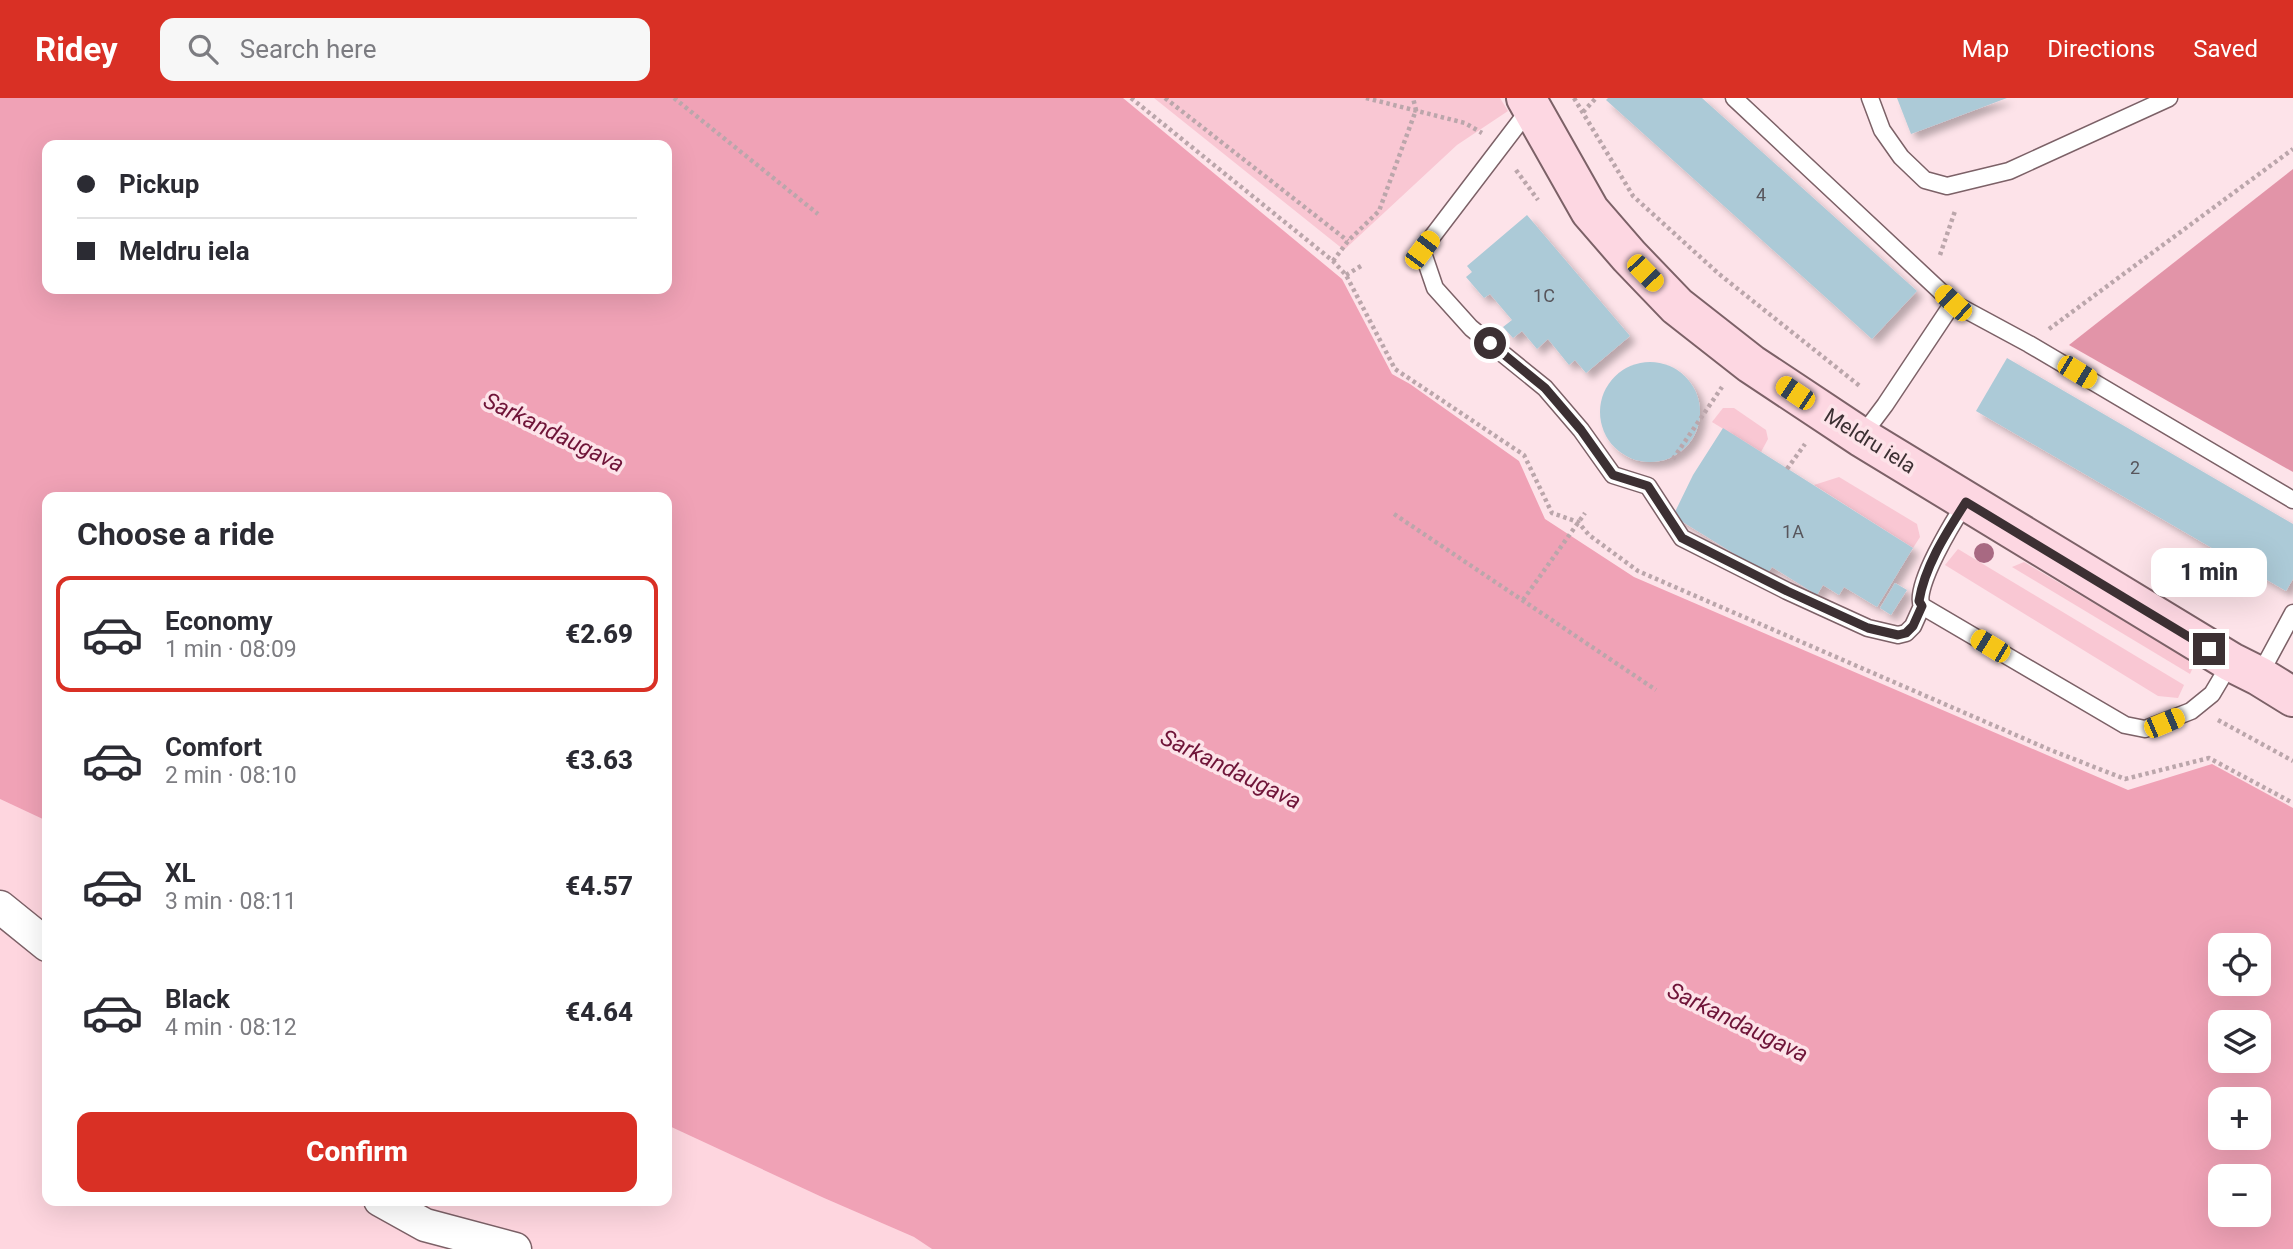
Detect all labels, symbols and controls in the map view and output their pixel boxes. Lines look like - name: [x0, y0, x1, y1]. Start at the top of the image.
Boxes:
- search box: [160, 18, 650, 81]
- text: Ridey: [35, 30, 118, 69]
- icon: search: [184, 30, 222, 68]
- text: Search here: [240, 34, 376, 64]
- text: Map: [1962, 35, 2009, 63]
- text: Directions: [2047, 35, 2155, 63]
- text: Saved: [2193, 35, 2258, 63]
- text: Pickup: [119, 169, 199, 199]
- house number: 4: [1756, 184, 1766, 205]
- car: [1401, 227, 1444, 273]
- text: Meldru iela: [119, 236, 250, 266]
- car: [1623, 251, 1668, 295]
- car: [1931, 281, 1976, 325]
- house number: 1C: [1533, 285, 1555, 306]
- route start: [1474, 327, 1506, 359]
- car: [2054, 352, 2101, 392]
- car: [1772, 373, 1819, 413]
- water label: Sarkandaugava: [479, 387, 628, 478]
- street label: Meldru iela: [1820, 404, 1920, 478]
- house number: 2: [2130, 457, 2140, 478]
- text: Choose a ride: [77, 515, 274, 553]
- house number: 1A: [1782, 521, 1804, 542]
- callout: 1 min: [2151, 547, 2267, 596]
- text: 1 min: [2180, 559, 2238, 586]
- icon: car: [81, 603, 144, 666]
- text: Economy: [165, 606, 272, 636]
- text: €2.69: [565, 619, 633, 649]
- car: [1967, 626, 2014, 666]
- route end: [2193, 633, 2225, 665]
- text: 1 min · 08:09: [165, 636, 297, 663]
- car: [2141, 705, 2188, 741]
- water label: Sarkandaugava: [1156, 724, 1305, 815]
- icon: car: [81, 729, 144, 792]
- text: Comfort: [165, 732, 262, 762]
- text: €3.63: [565, 745, 633, 775]
- text: 2 min · 08:10: [165, 762, 297, 789]
- icon: car: [81, 855, 144, 918]
- text: XL: [165, 858, 196, 888]
- text: €4.57: [565, 871, 633, 901]
- text: 3 min · 08:11: [165, 888, 297, 915]
- map controls: [2208, 933, 2271, 1227]
- button: locate: [2208, 933, 2271, 996]
- water label: Sarkandaugava: [1663, 977, 1812, 1068]
- icon: car: [81, 981, 144, 1044]
- text: Black: [165, 984, 230, 1014]
- text: €4.64: [565, 997, 633, 1027]
- button: layers: [2208, 1010, 2271, 1073]
- text: 4 min · 08:12: [165, 1014, 297, 1041]
- button: +: [2208, 1087, 2271, 1150]
- button: Confirm: [77, 1112, 637, 1192]
- button: −: [2208, 1164, 2271, 1227]

